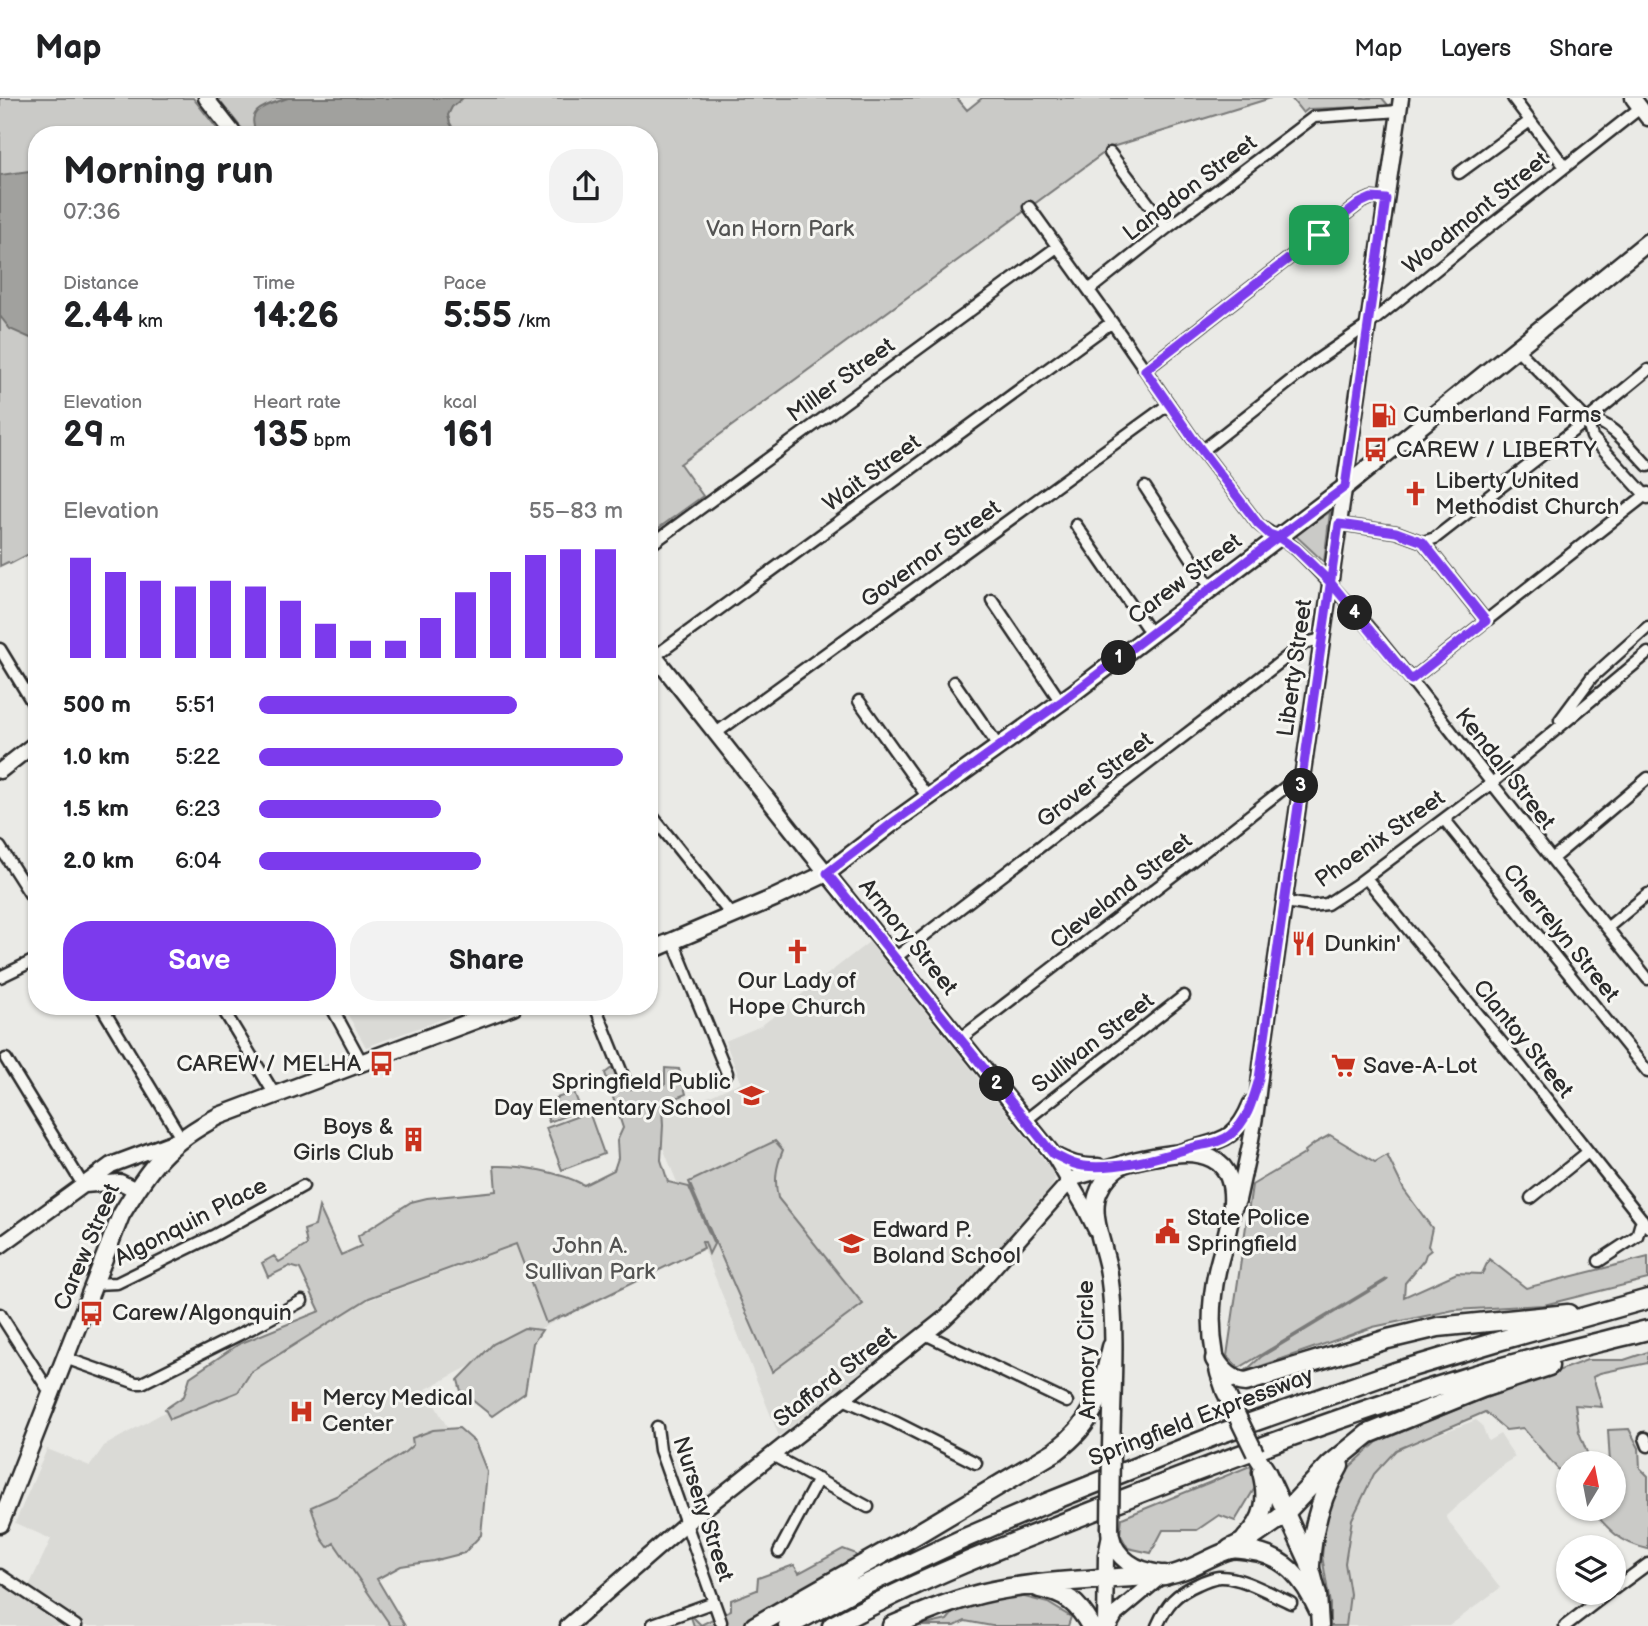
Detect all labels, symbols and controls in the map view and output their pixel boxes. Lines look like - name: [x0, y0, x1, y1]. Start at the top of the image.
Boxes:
- text: Map: [35, 28, 101, 68]
- text: Map: [1354, 34, 1402, 63]
- text: Layers: [1440, 34, 1511, 63]
- text: Share: [1549, 34, 1613, 63]
- street label: Langdon Street: [1118, 129, 1262, 247]
- street label: Woodmont Street: [1397, 145, 1555, 281]
- text: Morning run: [63, 149, 274, 194]
- button: share: [549, 149, 623, 223]
- text: 07:36: [63, 198, 121, 226]
- pin: [1289, 205, 1349, 265]
- park label: Van Horn Park: [706, 215, 855, 243]
- icon: arrive: [1300, 216, 1338, 254]
- text: Distance: [63, 272, 139, 295]
- text: Time: [253, 272, 295, 295]
- text: Pace: [443, 272, 486, 295]
- text: 2.44: [63, 295, 133, 338]
- text: 14:26: [253, 295, 339, 338]
- text: 5:55: [443, 295, 512, 338]
- text: km: [133, 310, 163, 333]
- text: /km: [512, 310, 551, 333]
- street label: Miller Street: [782, 332, 900, 428]
- text: Elevation: [63, 391, 142, 414]
- text: Heart rate: [253, 391, 341, 414]
- text: kcal: [443, 391, 477, 414]
- fuel station icon: Cumberland Farms: [1369, 401, 1397, 429]
- place label: Cumberland Farms: [1403, 401, 1601, 429]
- text: 29: [63, 414, 104, 457]
- text: 135: [253, 414, 308, 457]
- text: 161: [443, 414, 494, 457]
- street label: Wait Street: [818, 428, 926, 518]
- text: m: [104, 429, 125, 452]
- text: bpm: [308, 429, 351, 452]
- bus stop icon: CAREW / LIBERTY: [1362, 436, 1390, 464]
- place label: CAREW / LIBERTY: [1396, 436, 1597, 464]
- place label: Liberty United Methodist Church: [1435, 467, 1619, 521]
- church icon: Liberty United Methodist Church: [1401, 480, 1429, 508]
- street label: Governor Street: [856, 494, 1006, 614]
- text: Elevation: [63, 497, 159, 525]
- text: 55–83 m: [529, 497, 623, 525]
- street label: Carew Street: [1123, 527, 1247, 631]
- pin: 4: [1338, 596, 1372, 630]
- street label: Liberty Street: [1271, 597, 1319, 739]
- text: 4: [1349, 601, 1360, 624]
- pin: 1: [1102, 640, 1136, 676]
- text: 1: [1115, 646, 1123, 669]
- text: 500 m: [63, 691, 131, 719]
- text: 5:51: [175, 691, 215, 719]
- street label: Kendall Street: [1449, 703, 1561, 835]
- street label: Grover Street: [1031, 726, 1159, 834]
- text: 1.0 km: [63, 743, 130, 771]
- text: 5:22: [175, 743, 220, 771]
- pin: 3: [1284, 768, 1318, 804]
- text: 3: [1295, 774, 1306, 797]
- street label: Phoenix Street: [1310, 784, 1450, 894]
- text: 1.5 km: [63, 795, 129, 823]
- text: 6:23: [175, 795, 221, 823]
- street label: Cleveland Street: [1044, 827, 1198, 955]
- text: 2.0 km: [63, 847, 134, 875]
- text: 6:04: [175, 847, 221, 875]
- street label: Cherrelyn Street: [1497, 858, 1625, 1008]
- street label: Armory Street: [853, 873, 963, 1001]
- button: Save: [63, 921, 336, 1001]
- button: Share: [350, 921, 623, 1001]
- restaurant icon: Dunkin': [1290, 930, 1318, 958]
- place label: Dunkin': [1324, 930, 1401, 958]
- church icon: Our Lady of Hope Church: [783, 937, 811, 965]
- place label: Our Lady of Hope Church: [728, 967, 866, 1021]
- street label: Clantoy Street: [1467, 974, 1579, 1104]
- street label: Sullivan Street: [1026, 987, 1160, 1099]
- place label: CAREW / MELHA: [176, 1050, 362, 1078]
- bus stop icon: CAREW / MELHA: [367, 1050, 395, 1078]
- supermarket icon: Save-A-Lot: [1329, 1052, 1357, 1080]
- place label: Save-A-Lot: [1363, 1052, 1477, 1080]
- pin: 2: [979, 1066, 1014, 1102]
- place label: Springfield Public Day Elementary School: [493, 1068, 731, 1122]
- text: 2: [991, 1072, 1002, 1095]
- school or university icon: Springfield Public Day Elementary School: [737, 1081, 765, 1109]
- place label: Boys & Girls Club: [293, 1113, 394, 1167]
- building icon: Boys & Girls Club: [400, 1126, 428, 1154]
- street label: Algonquin Place: [110, 1172, 272, 1272]
- street label: Carew Street: [48, 1179, 126, 1315]
- place label: State Police Springfield: [1187, 1204, 1310, 1258]
- place label: Edward P. Boland School: [872, 1216, 1021, 1270]
- public building icon: State Police Springfield: [1153, 1217, 1181, 1245]
- school or university icon: Edward P. Boland School: [838, 1229, 866, 1257]
- park label: John A. Sullivan Park: [525, 1232, 656, 1286]
- street label: Armory Circle: [1072, 1280, 1102, 1420]
- bus stop icon: Carew/Algonquin: [78, 1299, 106, 1327]
- place label: Carew/Algonquin: [112, 1299, 292, 1327]
- street label: Stafford Street: [768, 1320, 902, 1434]
- street label: Springfield Expressway: [1085, 1361, 1318, 1473]
- place label: Mercy Medical Center: [322, 1384, 473, 1438]
- hospital icon: Mercy Medical Center: [288, 1397, 316, 1425]
- street label: Nursery Street: [666, 1433, 740, 1585]
- north arrow: [1556, 1451, 1626, 1521]
- map controls: [1556, 1451, 1626, 1605]
- button: layers: [1556, 1535, 1626, 1605]

